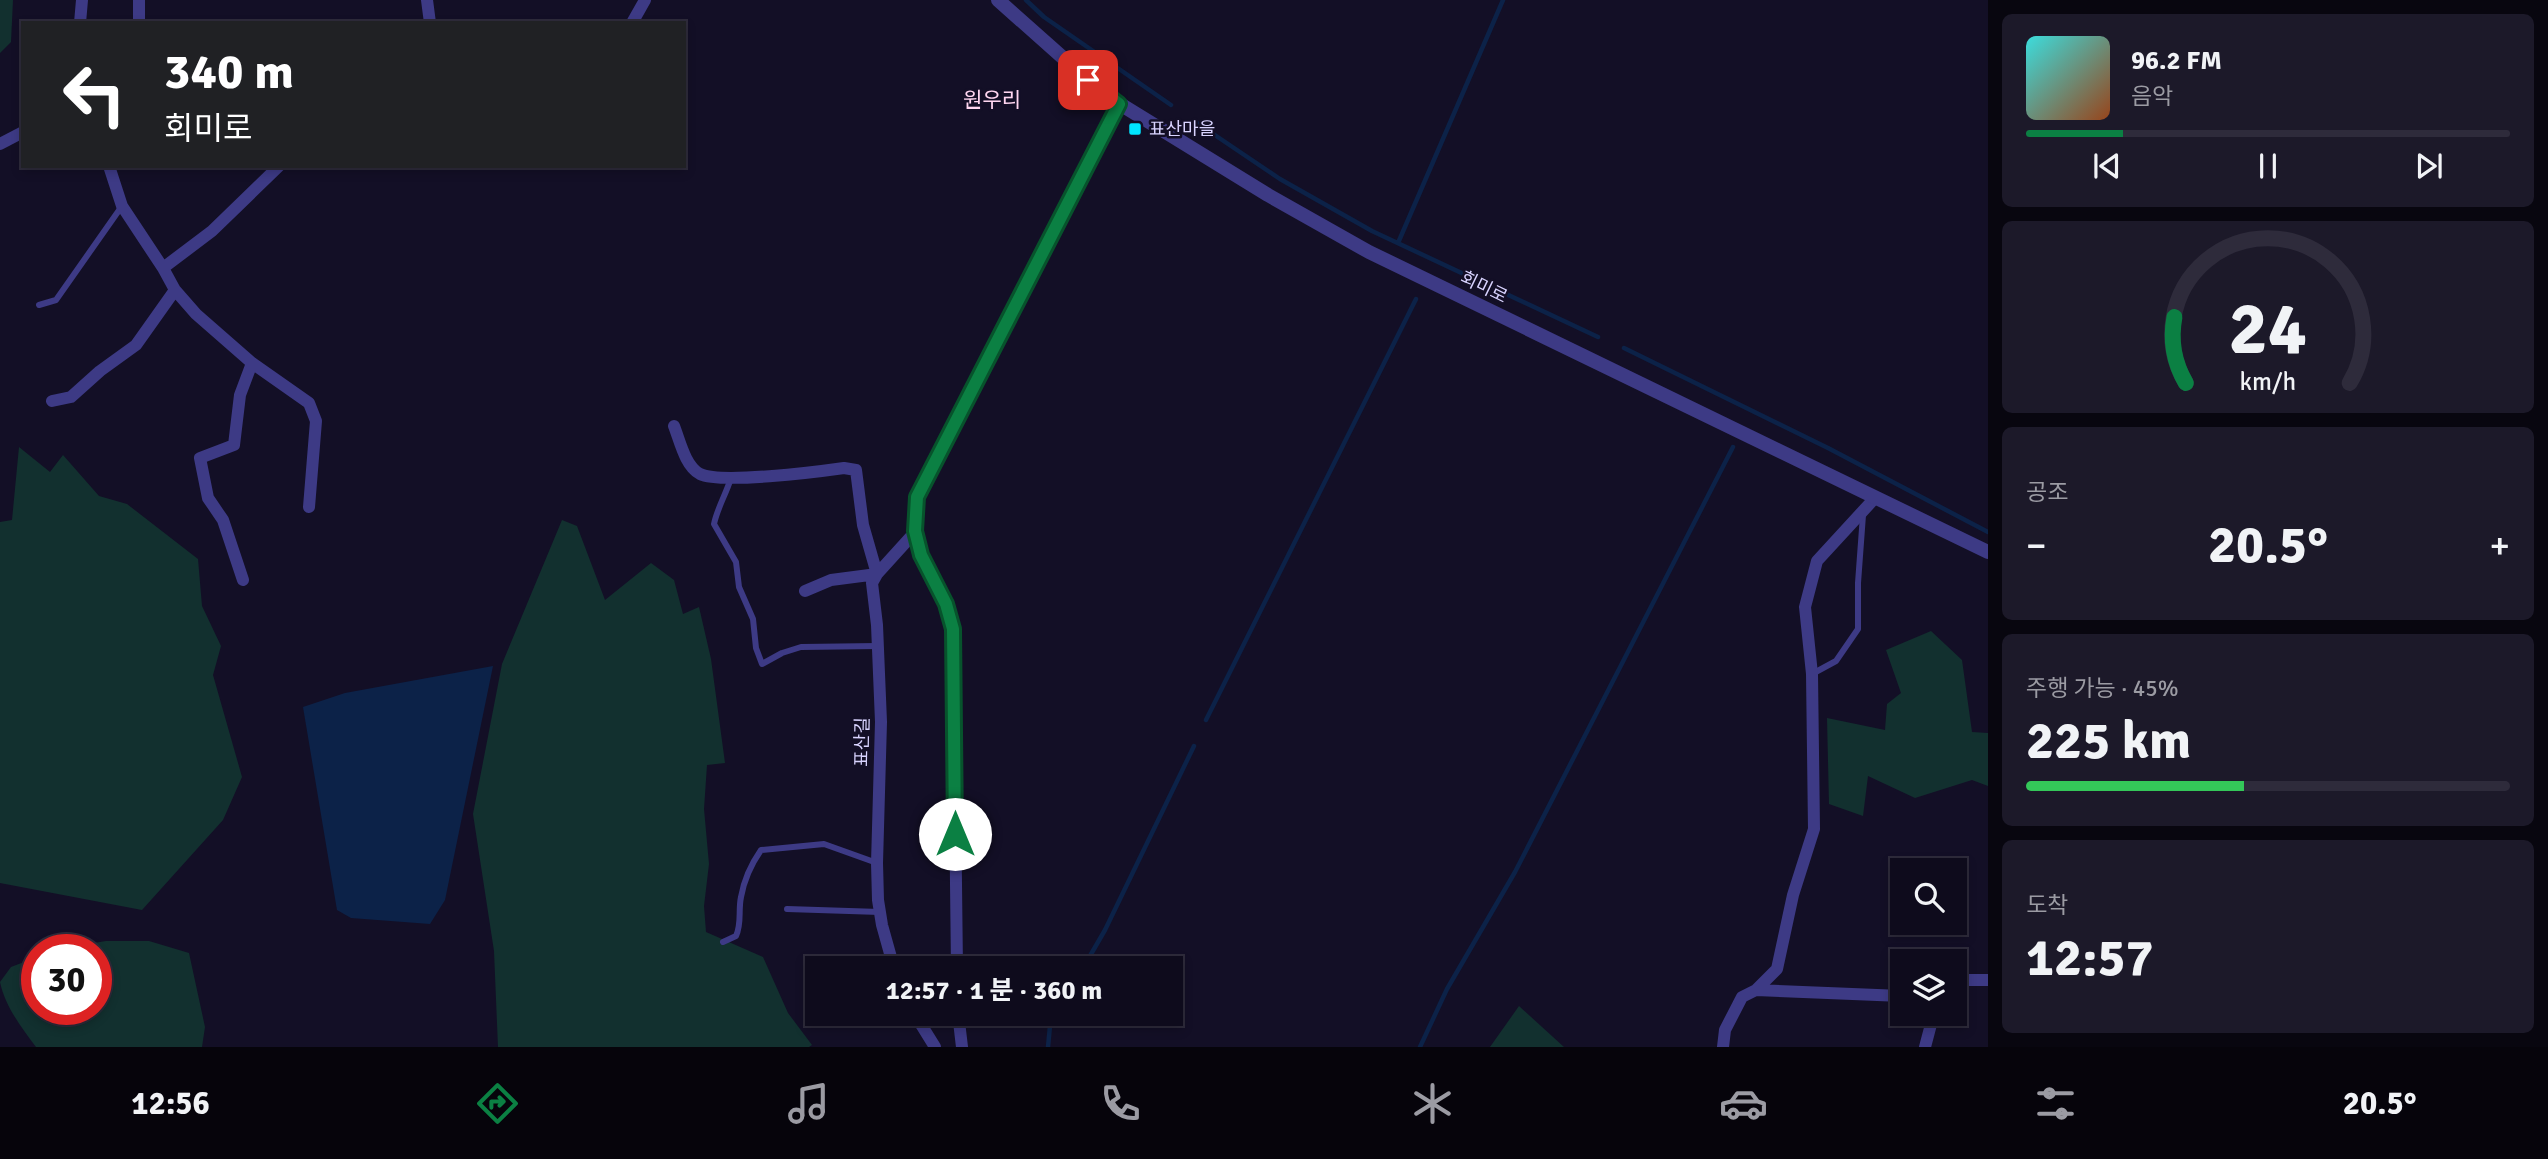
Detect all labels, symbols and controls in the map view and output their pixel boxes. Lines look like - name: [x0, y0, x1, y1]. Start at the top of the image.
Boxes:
- text: 340 m: [164, 42, 294, 102]
- text: 96.2 FM: [2131, 45, 2222, 77]
- icon: left: [49, 49, 140, 140]
- pin: [1058, 50, 1118, 110]
- icon: arrive: [1069, 61, 1107, 99]
- text: 음악: [2131, 82, 2173, 111]
- district label: 원우리: [963, 87, 1021, 113]
- text: 회미로: [164, 109, 252, 148]
- place label: 표산마을: [1149, 118, 1215, 140]
- marker: 표산마을: [1127, 121, 1143, 137]
- icon: previous: [2088, 147, 2126, 185]
- icon: pause: [2249, 147, 2287, 185]
- icon: next: [2410, 147, 2448, 185]
- street label: 회미로: [1457, 266, 1511, 308]
- text: 24: [2229, 285, 2307, 374]
- text: km/h: [2240, 366, 2296, 397]
- text: 공조: [2026, 478, 2068, 507]
- text: 20.5°: [2208, 513, 2328, 577]
- text: −: [2026, 522, 2047, 569]
- text: +: [2489, 522, 2510, 569]
- text: 주행 가능 · 45%: [2026, 674, 2179, 703]
- text: 225 km: [2026, 709, 2191, 773]
- street label: 표산길: [851, 717, 873, 767]
- position arrow: [918, 797, 992, 871]
- map controls: [1890, 858, 1967, 1026]
- button: search: [1890, 858, 1967, 935]
- text: 도착: [2026, 891, 2068, 920]
- text: 12:57: [2026, 926, 2154, 990]
- speed limit sign: 30: [21, 934, 112, 1025]
- button: layers: [1890, 949, 1967, 1026]
- text: 12:57 · 1 분 · 360 m: [886, 975, 1102, 1007]
- icon: directions: [473, 1079, 522, 1128]
- icon: music: [784, 1079, 833, 1128]
- icon: phone: [1096, 1079, 1145, 1128]
- icon: climate: [1408, 1079, 1457, 1128]
- icon: car: [1719, 1079, 1768, 1128]
- icon: filters: [2031, 1079, 2080, 1128]
- text: 12:56: [131, 1084, 210, 1123]
- text: 20.5°: [2343, 1084, 2417, 1123]

